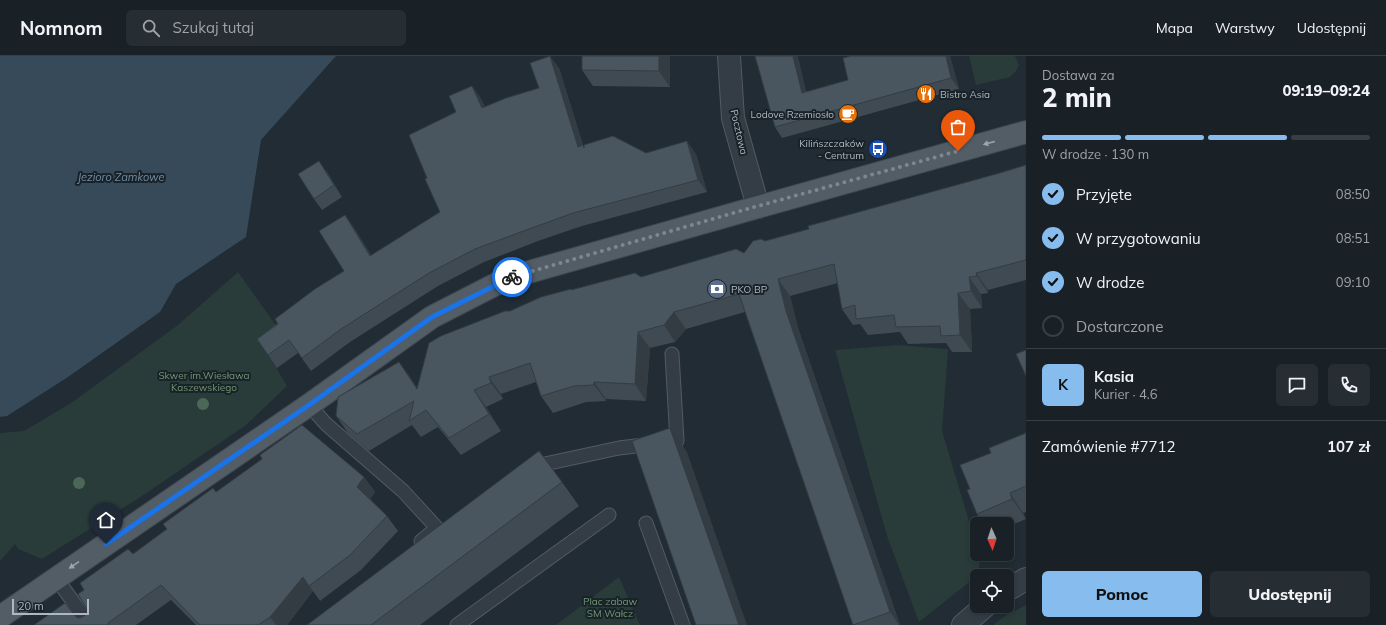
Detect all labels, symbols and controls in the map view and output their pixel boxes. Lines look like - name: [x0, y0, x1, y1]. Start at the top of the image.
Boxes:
- search box: [126, 10, 406, 46]
- text: Nomnom: [20, 16, 102, 40]
- icon: search: [140, 17, 162, 39]
- text: Szukaj tutaj: [172, 18, 254, 37]
- text: Mapa: [1156, 19, 1193, 37]
- text: Warstwy: [1215, 19, 1275, 37]
- text: Udostępnij: [1297, 19, 1366, 37]
- text: Dostawa za: [1042, 67, 1115, 83]
- text: 2 min: [1042, 81, 1112, 114]
- text: 09:19–09:24: [1283, 81, 1370, 100]
- restaurant icon: Bistro Asia: [915, 83, 937, 105]
- place label: Bistro Asia: [940, 88, 990, 101]
- cafe icon: Lodove Rzemiosło: [837, 103, 859, 125]
- street label: Pocztowa: [728, 108, 750, 156]
- place label: Lodove Rzemiosło: [751, 108, 834, 121]
- pin: [941, 110, 975, 151]
- icon: bag: [947, 116, 969, 138]
- place label: Kilińszczaków - Centrum: [799, 137, 864, 162]
- bus stop icon: Kilińszczaków - Centrum: [867, 138, 889, 160]
- one-way arrow: [982, 140, 994, 146]
- text: W drodze · 130 m: [1042, 146, 1149, 162]
- water label: Jezioro Zamkowe: [76, 170, 165, 184]
- icon: check: [1042, 183, 1064, 205]
- text: Przyjęte: [1076, 185, 1132, 204]
- text: 08:50: [1336, 186, 1370, 202]
- icon: check: [1042, 227, 1064, 249]
- text: W przygotowaniu: [1076, 229, 1201, 248]
- text: 08:51: [1336, 230, 1370, 246]
- courier: [492, 257, 532, 297]
- icon: bike: [501, 266, 523, 288]
- icon: check: [1042, 271, 1064, 293]
- text: W drodze: [1076, 273, 1144, 292]
- text: 09:10: [1336, 274, 1370, 290]
- bank icon: PKO BP: [706, 278, 728, 300]
- place label: PKO BP: [731, 283, 768, 296]
- text: Dostarczone: [1076, 317, 1163, 336]
- button: chat: [1276, 364, 1318, 406]
- button: phone: [1328, 364, 1370, 406]
- text: Kasia: [1094, 367, 1134, 386]
- park label: Skwer im.Wiesława Kaszewskiego: [158, 369, 250, 394]
- text: K: [1058, 375, 1068, 394]
- text: Kurier · 4.6: [1094, 386, 1158, 402]
- text: Zamówienie #7712: [1042, 437, 1176, 456]
- text: 107 zł: [1327, 437, 1370, 456]
- pin: [89, 503, 123, 544]
- icon: home: [95, 509, 117, 531]
- north arrow: [970, 517, 1014, 561]
- map controls: [970, 517, 1014, 613]
- one-way arrow: [69, 562, 80, 569]
- button: locate: [970, 569, 1014, 613]
- button: Pomoc: [1042, 571, 1202, 617]
- button: Udostępnij: [1210, 571, 1370, 617]
- park label: Plac zabaw SM Wałcz: [583, 595, 637, 620]
- scale bar: [12, 597, 89, 616]
- text: 20 m: [18, 599, 44, 613]

